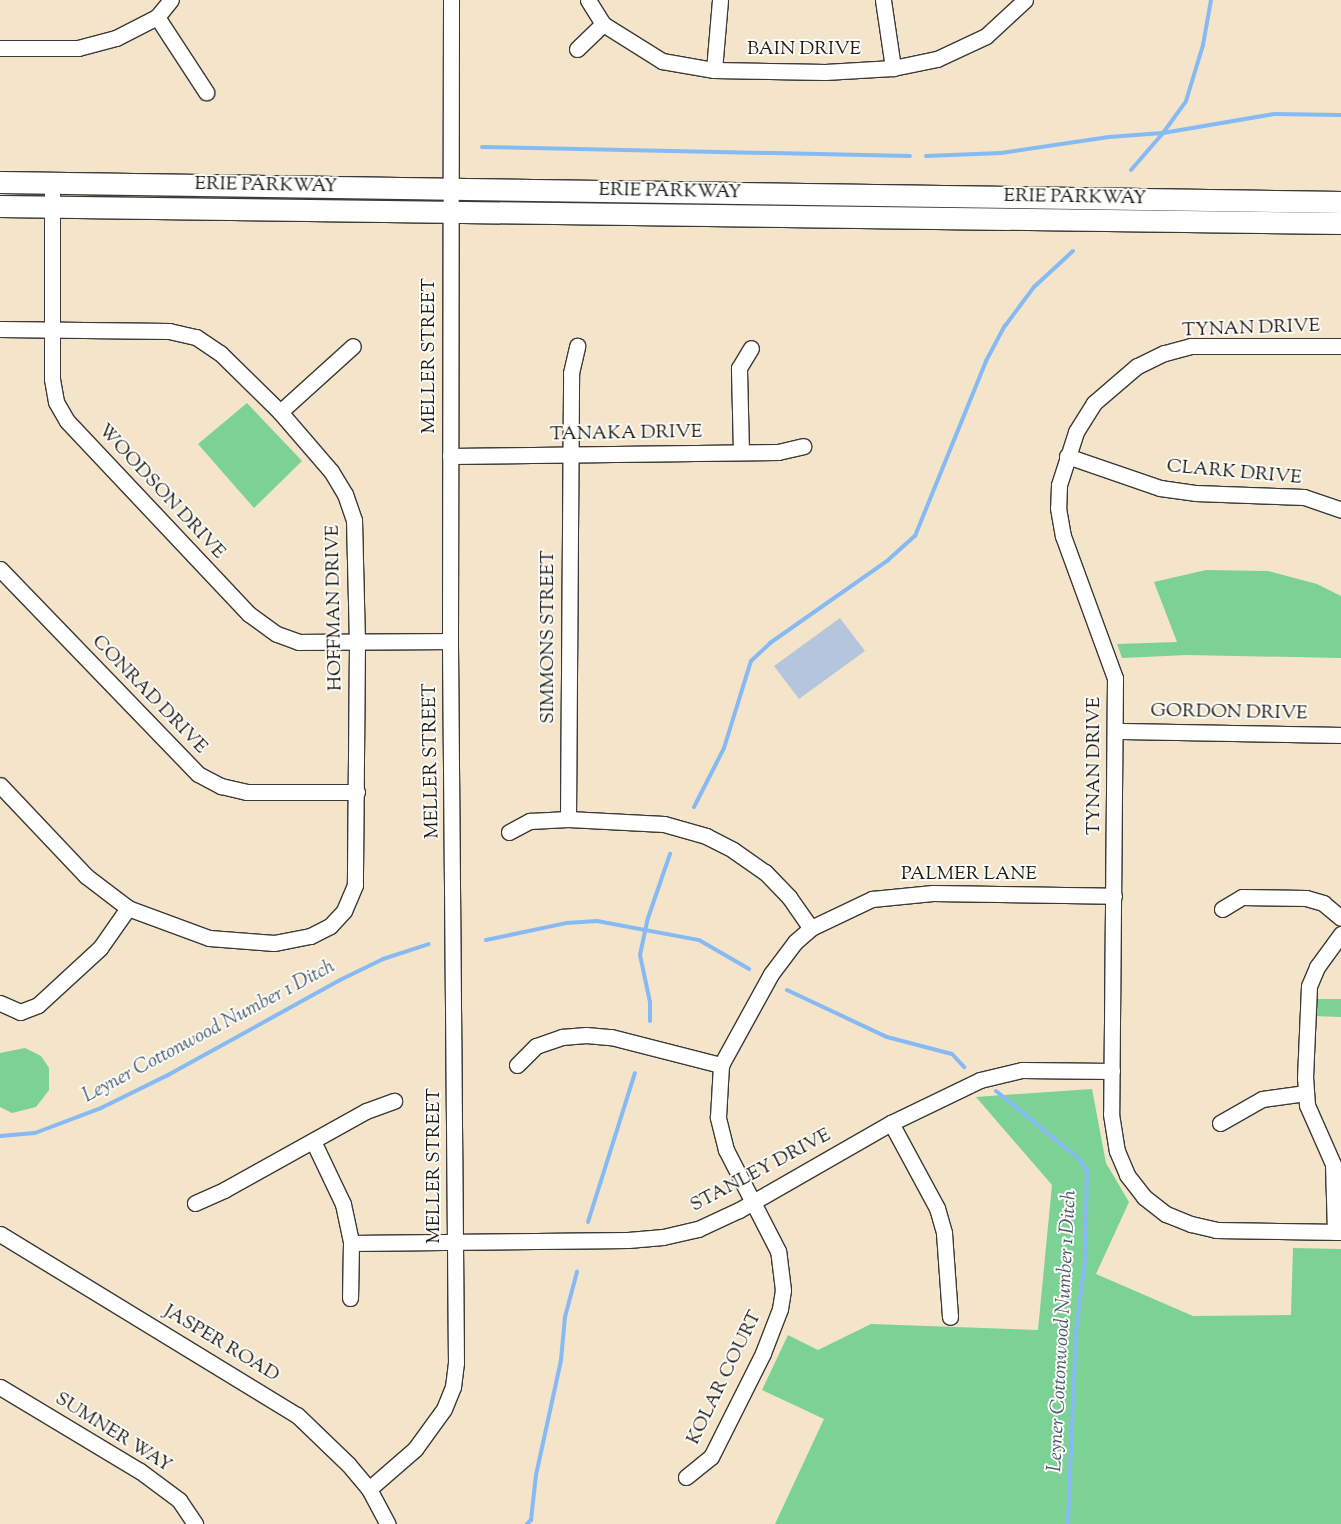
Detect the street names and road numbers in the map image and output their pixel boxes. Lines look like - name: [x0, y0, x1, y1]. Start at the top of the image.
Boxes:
- street label: BAIN DRIVE: [747, 39, 861, 61]
- street label: ERIE PARKWAY: [194, 173, 338, 199]
- street label: ERIE PARKWAY: [598, 179, 742, 205]
- street label: ERIE PARKWAY: [1003, 185, 1147, 211]
- street label: MELLER STREET: [419, 278, 441, 434]
- street label: TYNAN DRIVE: [1182, 315, 1320, 343]
- street label: WOODSON DRIVE: [93, 420, 229, 564]
- street label: TANAKA DRIVE: [550, 421, 702, 447]
- street label: CLARK DRIVE: [1166, 456, 1302, 490]
- street label: HOFFMAN DRIVE: [322, 525, 348, 691]
- street label: SIMMONS STREET: [538, 550, 560, 724]
- street label: CONRAD DRIVE: [87, 631, 211, 759]
- street label: MELLER STREET: [419, 683, 445, 839]
- street label: TYNAN DRIVE: [1084, 697, 1106, 835]
- street label: GORDON DRIVE: [1150, 700, 1308, 726]
- street label: PALMER LANE: [901, 864, 1037, 886]
- street label: MELLER STREET: [424, 1088, 446, 1244]
- street label: STANLEY DRIVE: [687, 1124, 835, 1218]
- street label: JASPER ROAD: [159, 1301, 283, 1387]
- street label: KOLAR COURT: [683, 1307, 767, 1449]
- street label: SUMNER WAY: [50, 1388, 176, 1478]

